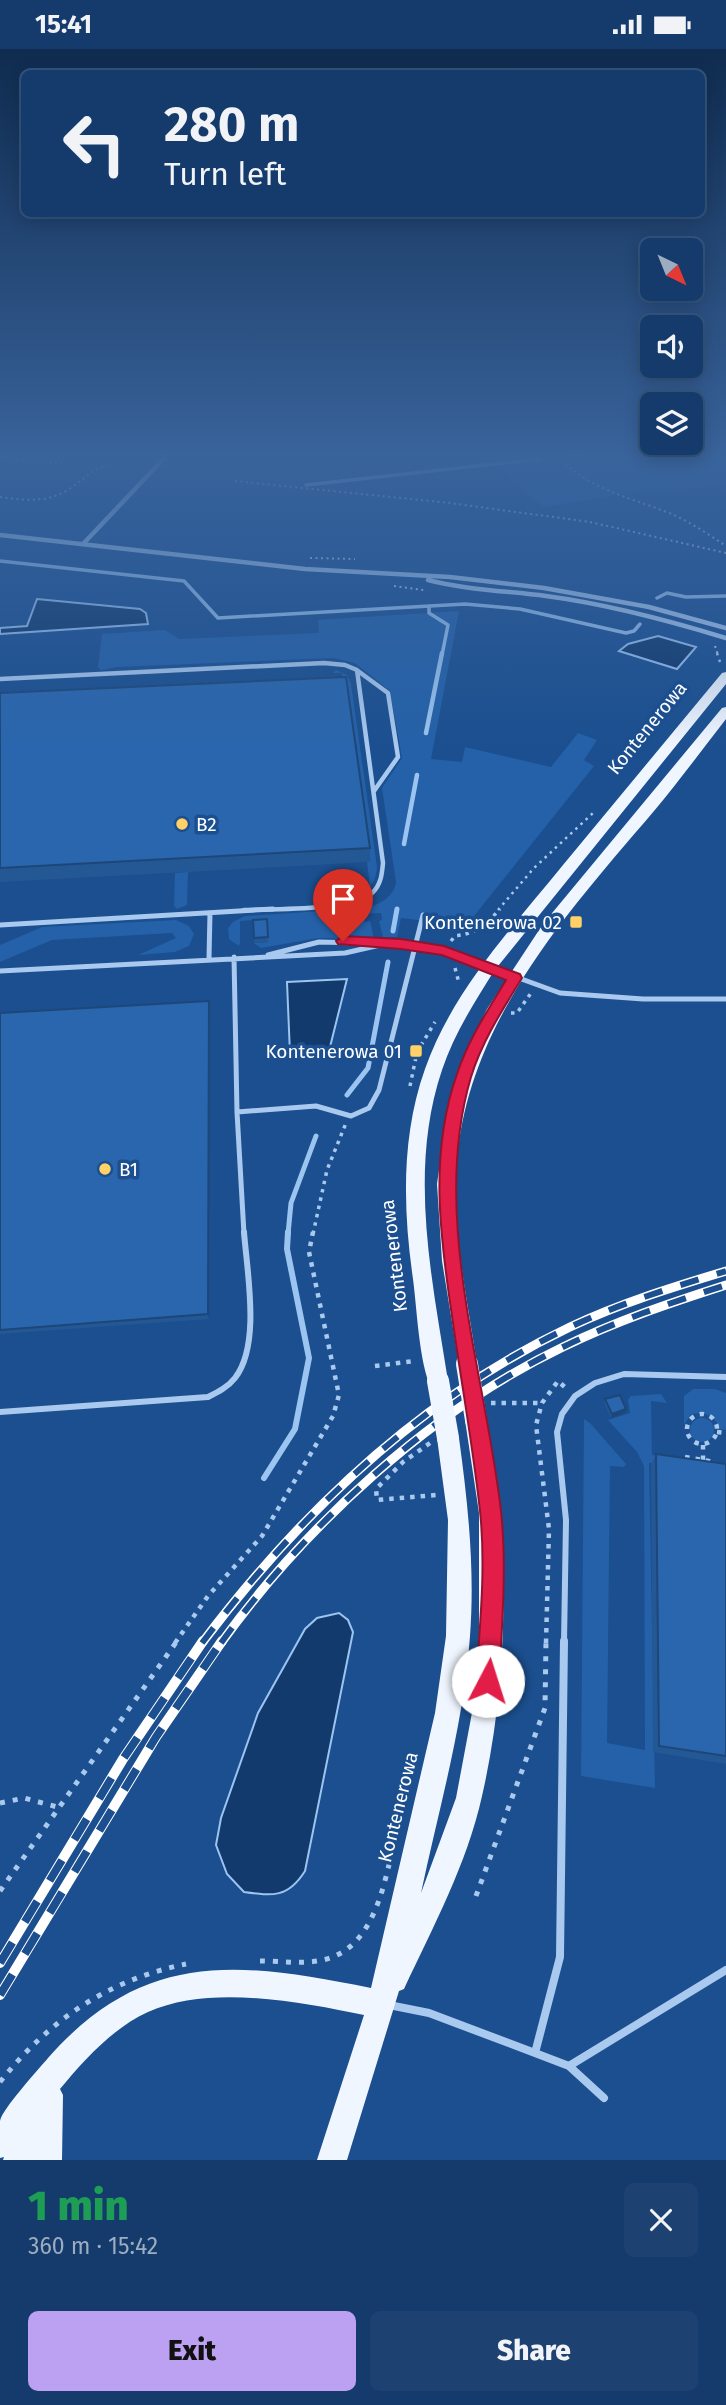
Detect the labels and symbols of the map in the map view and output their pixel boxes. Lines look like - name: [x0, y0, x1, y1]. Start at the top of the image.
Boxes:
- north arrow: [640, 238, 704, 301]
- street label: Kontenerowa: [602, 677, 692, 779]
- place label: B2: [196, 813, 217, 836]
- marker: B2: [174, 816, 190, 832]
- pin: [313, 869, 373, 941]
- place label: Kontenerowa 02: [424, 911, 562, 934]
- marker: Kontenerowa 02: [568, 914, 584, 930]
- place label: Kontenerowa 01: [265, 1040, 402, 1063]
- marker: Kontenerowa 01: [408, 1043, 424, 1059]
- place label: B1: [119, 1158, 138, 1181]
- marker: B1: [97, 1161, 113, 1177]
- street label: Kontenerowa: [376, 1198, 412, 1314]
- position arrow: [451, 1644, 525, 1718]
- street label: Kontenerowa: [373, 1749, 423, 1865]

